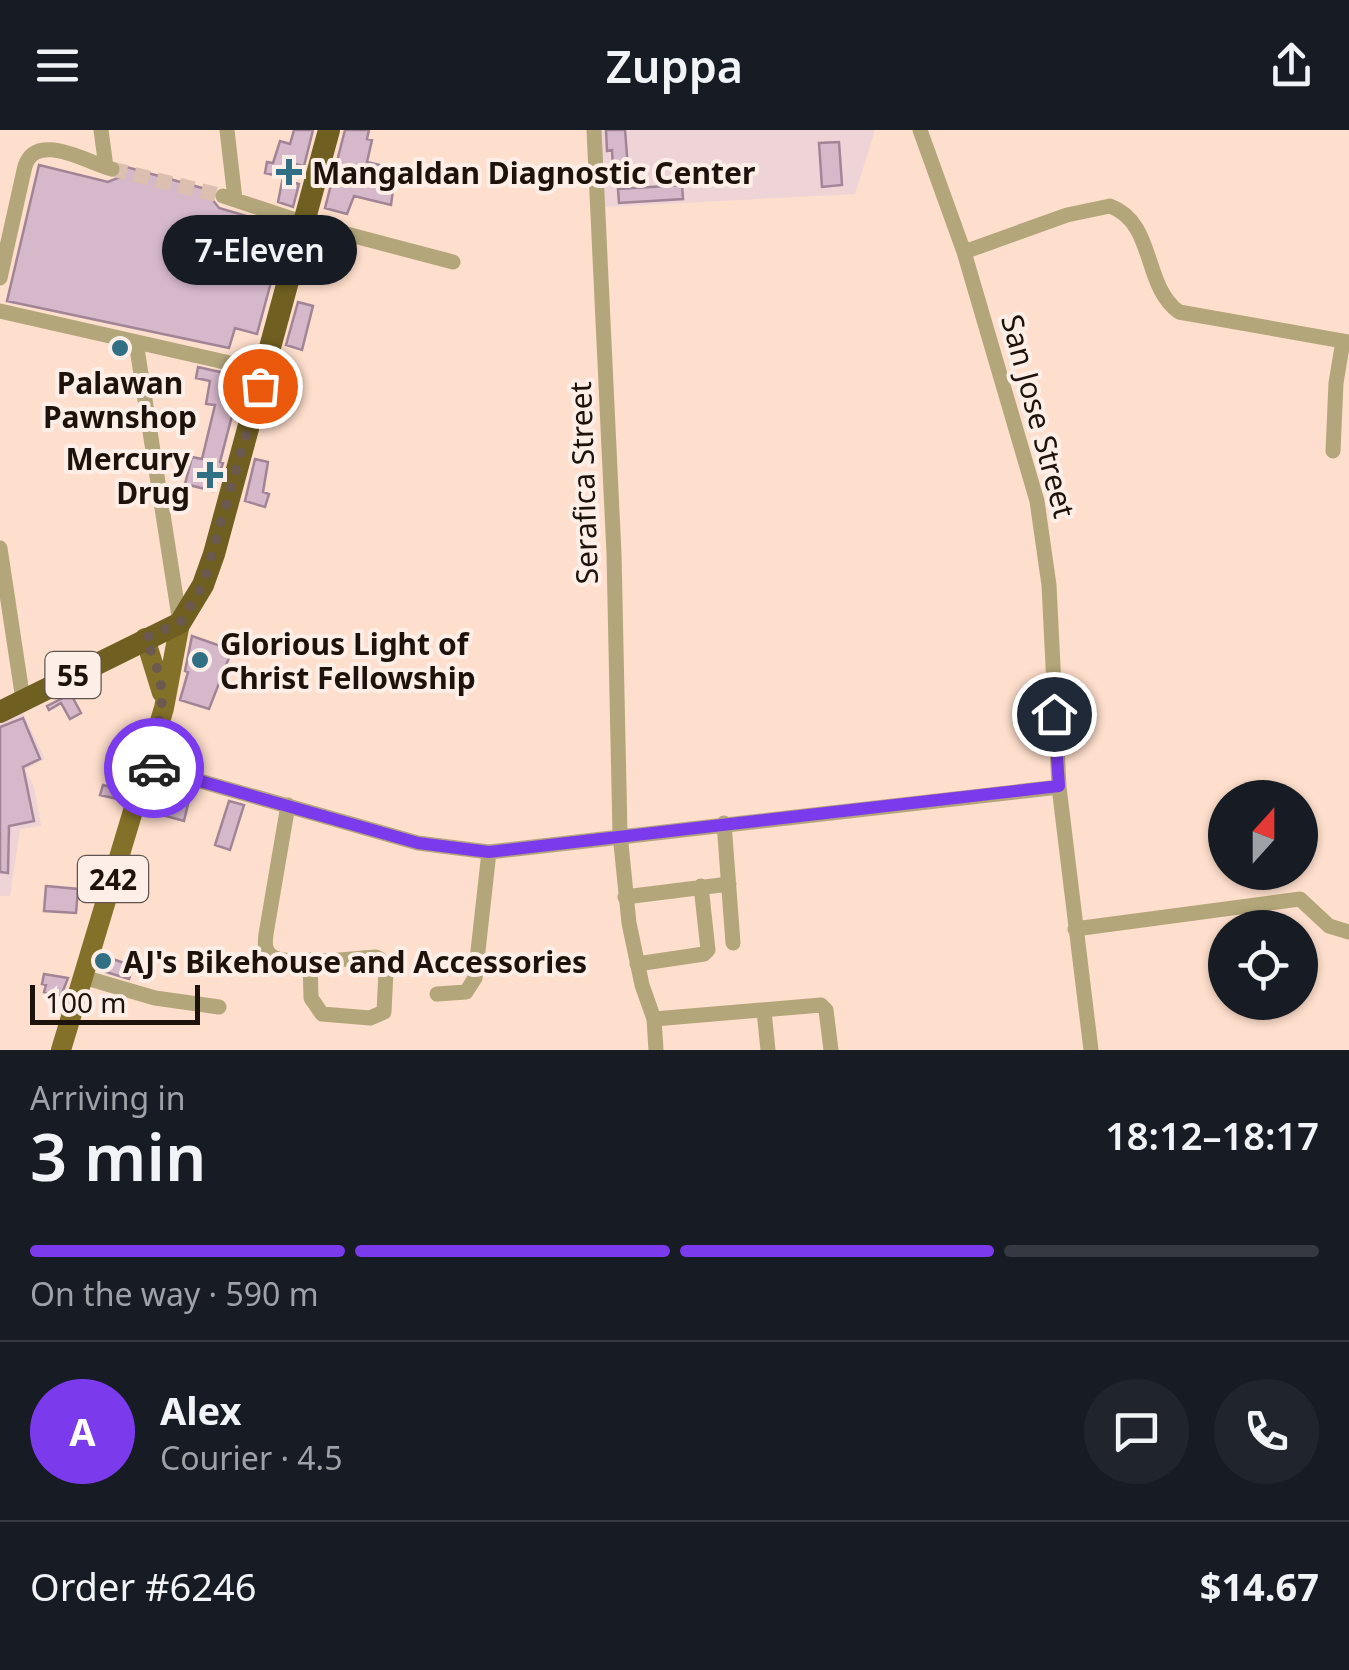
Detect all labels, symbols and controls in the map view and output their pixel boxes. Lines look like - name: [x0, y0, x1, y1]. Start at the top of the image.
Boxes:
- text: Zuppa: [606, 35, 743, 96]
- icon: menu: [30, 38, 85, 93]
- icon: share: [1264, 38, 1319, 93]
- place label: Mangaldan Diagnostic Center: [312, 152, 756, 193]
- marker: Mangaldan Diagnostic Center: [276, 159, 302, 185]
- callout: 7-Eleven: [162, 216, 358, 286]
- text: 7-Eleven: [194, 228, 325, 271]
- street label: San Jose Street: [992, 310, 1086, 522]
- marker: Palawan Pawnshop: [109, 337, 131, 359]
- pin: [218, 344, 303, 429]
- icon: bag: [233, 359, 288, 414]
- place label: Palawan Pawnshop: [43, 362, 197, 437]
- street label: Serafica Street: [559, 381, 607, 585]
- place label: Mercury Drug: [65, 438, 191, 513]
- marker: Mercury Drug: [199, 464, 221, 486]
- place label: Glorious Light of Christ Fellowship: [220, 623, 476, 698]
- marker: Glorious Light of Christ Fellowship: [189, 649, 211, 671]
- road number: 55: [46, 652, 100, 698]
- pin: [1012, 672, 1097, 757]
- icon: home: [1027, 687, 1082, 742]
- courier: [104, 718, 204, 818]
- icon: car: [127, 741, 182, 796]
- north arrow: [1208, 780, 1318, 890]
- map controls: [1208, 780, 1318, 1020]
- road number: 242: [78, 856, 148, 902]
- button: locate: [1208, 910, 1318, 1020]
- place label: AJ's Bikehouse and Accessories: [123, 941, 587, 982]
- marker: AJ's Bikehouse and Accessories: [92, 950, 114, 972]
- scale bar: [30, 980, 200, 1024]
- text: 100 m: [45, 983, 127, 1021]
- text: Arriving in: [30, 1076, 185, 1119]
- text: 18:12–18:17: [1105, 1109, 1319, 1161]
- text: 3 min: [30, 1112, 206, 1200]
- text: On the way · 590 m: [30, 1272, 319, 1315]
- button: chat: [1084, 1379, 1189, 1484]
- button: phone: [1214, 1379, 1319, 1484]
- text: Alex: [160, 1384, 242, 1436]
- text: A: [69, 1405, 96, 1457]
- text: Courier · 4.5: [160, 1436, 343, 1479]
- text: Order #6246: [30, 1560, 256, 1612]
- text: $14.67: [1200, 1560, 1319, 1612]

